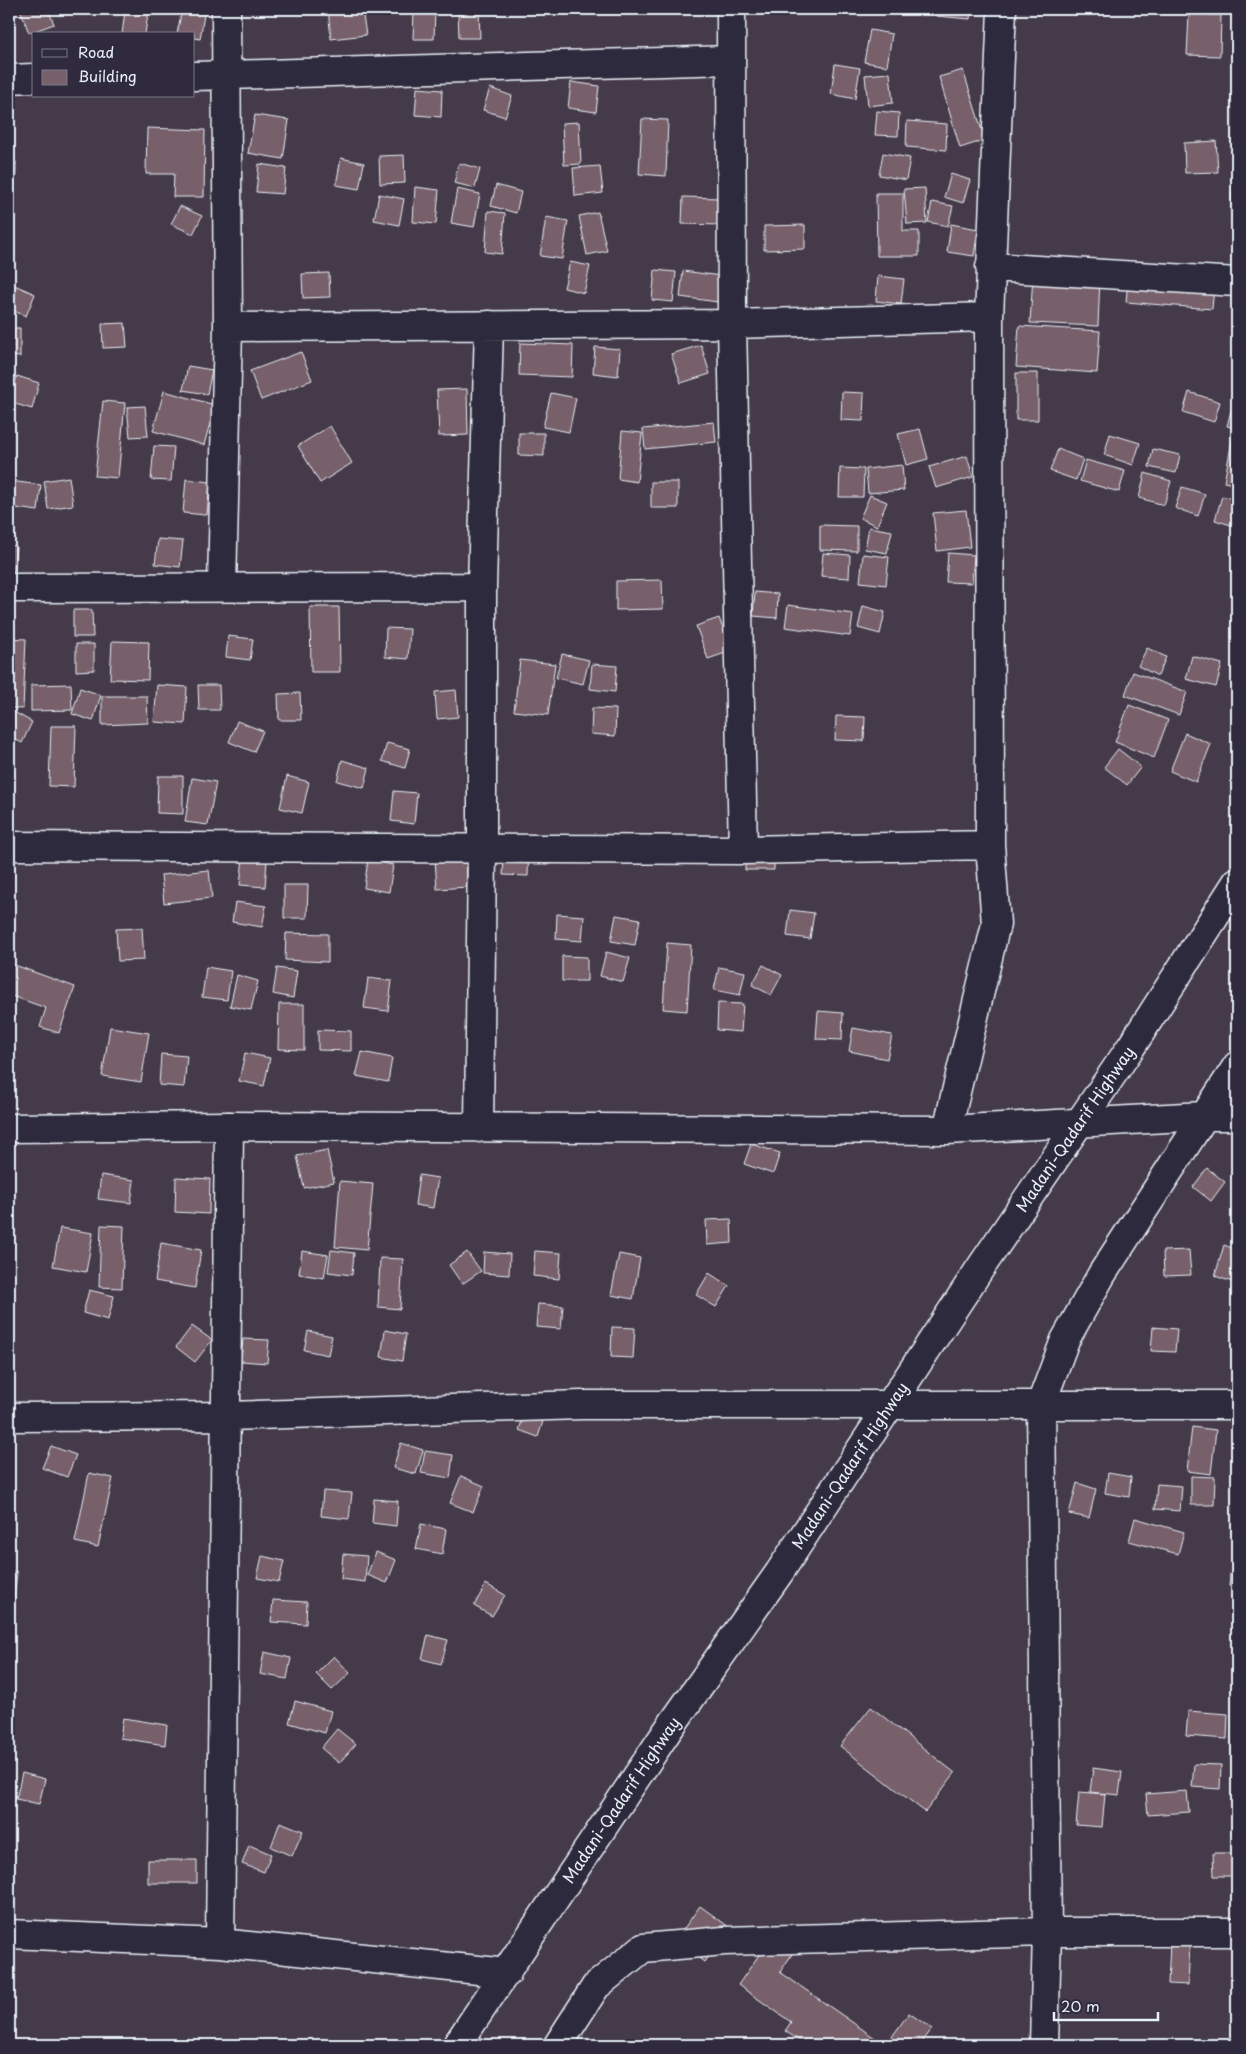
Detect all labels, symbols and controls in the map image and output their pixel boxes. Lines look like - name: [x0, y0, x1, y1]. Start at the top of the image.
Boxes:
- legend: [32, 32, 195, 98]
- text: Road: [78, 40, 114, 63]
- text: Building: [78, 64, 137, 87]
- street label: Madani-Qadarif Highway: [1009, 1041, 1139, 1216]
- street label: Madani-Qadarif Highway: [785, 1377, 913, 1554]
- street label: Madani-Qadarif Highway: [556, 1711, 685, 1887]
- scale bar: [1054, 1989, 1157, 2021]
- text: 20 m: [1061, 1994, 1100, 2017]

